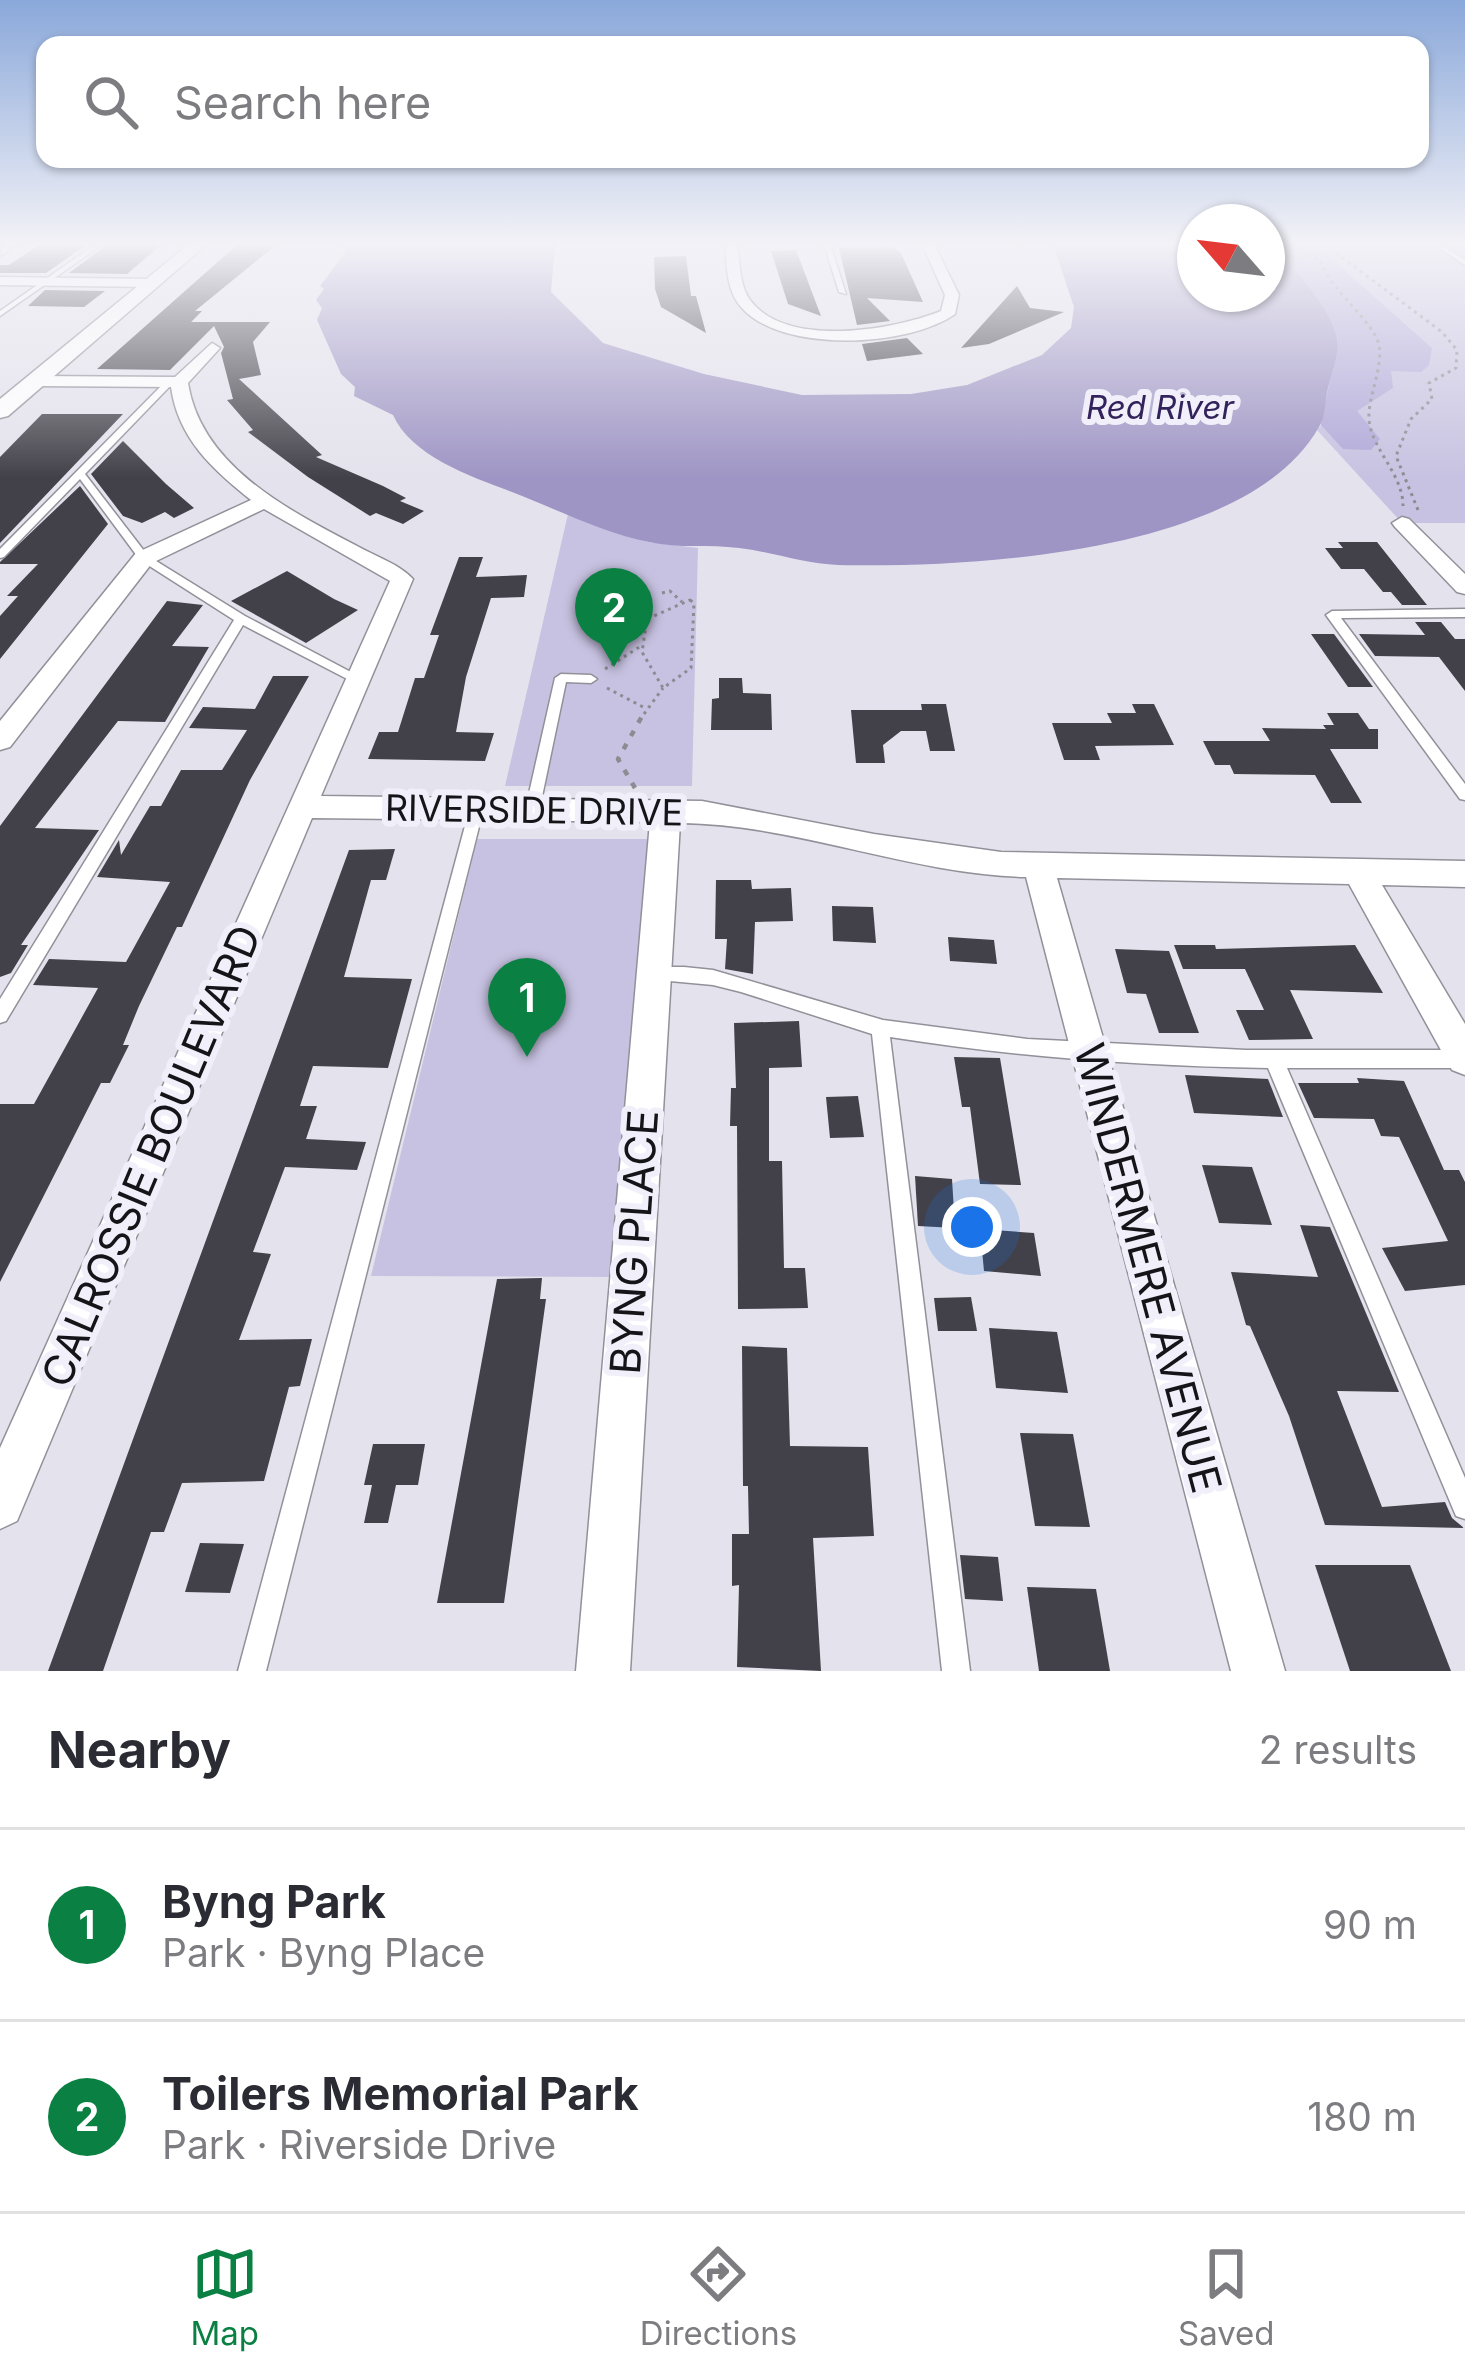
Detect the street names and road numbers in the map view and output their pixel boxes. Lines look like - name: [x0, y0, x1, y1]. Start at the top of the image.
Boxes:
- street label: RIVERSIDE DRIVE: [384, 785, 684, 835]
- street label: CALROSSIE BOULEVARD: [30, 917, 271, 1394]
- street label: WINDERMERE AVENUE: [1064, 1038, 1233, 1498]
- street label: BYNG PLACE: [599, 1108, 668, 1376]

